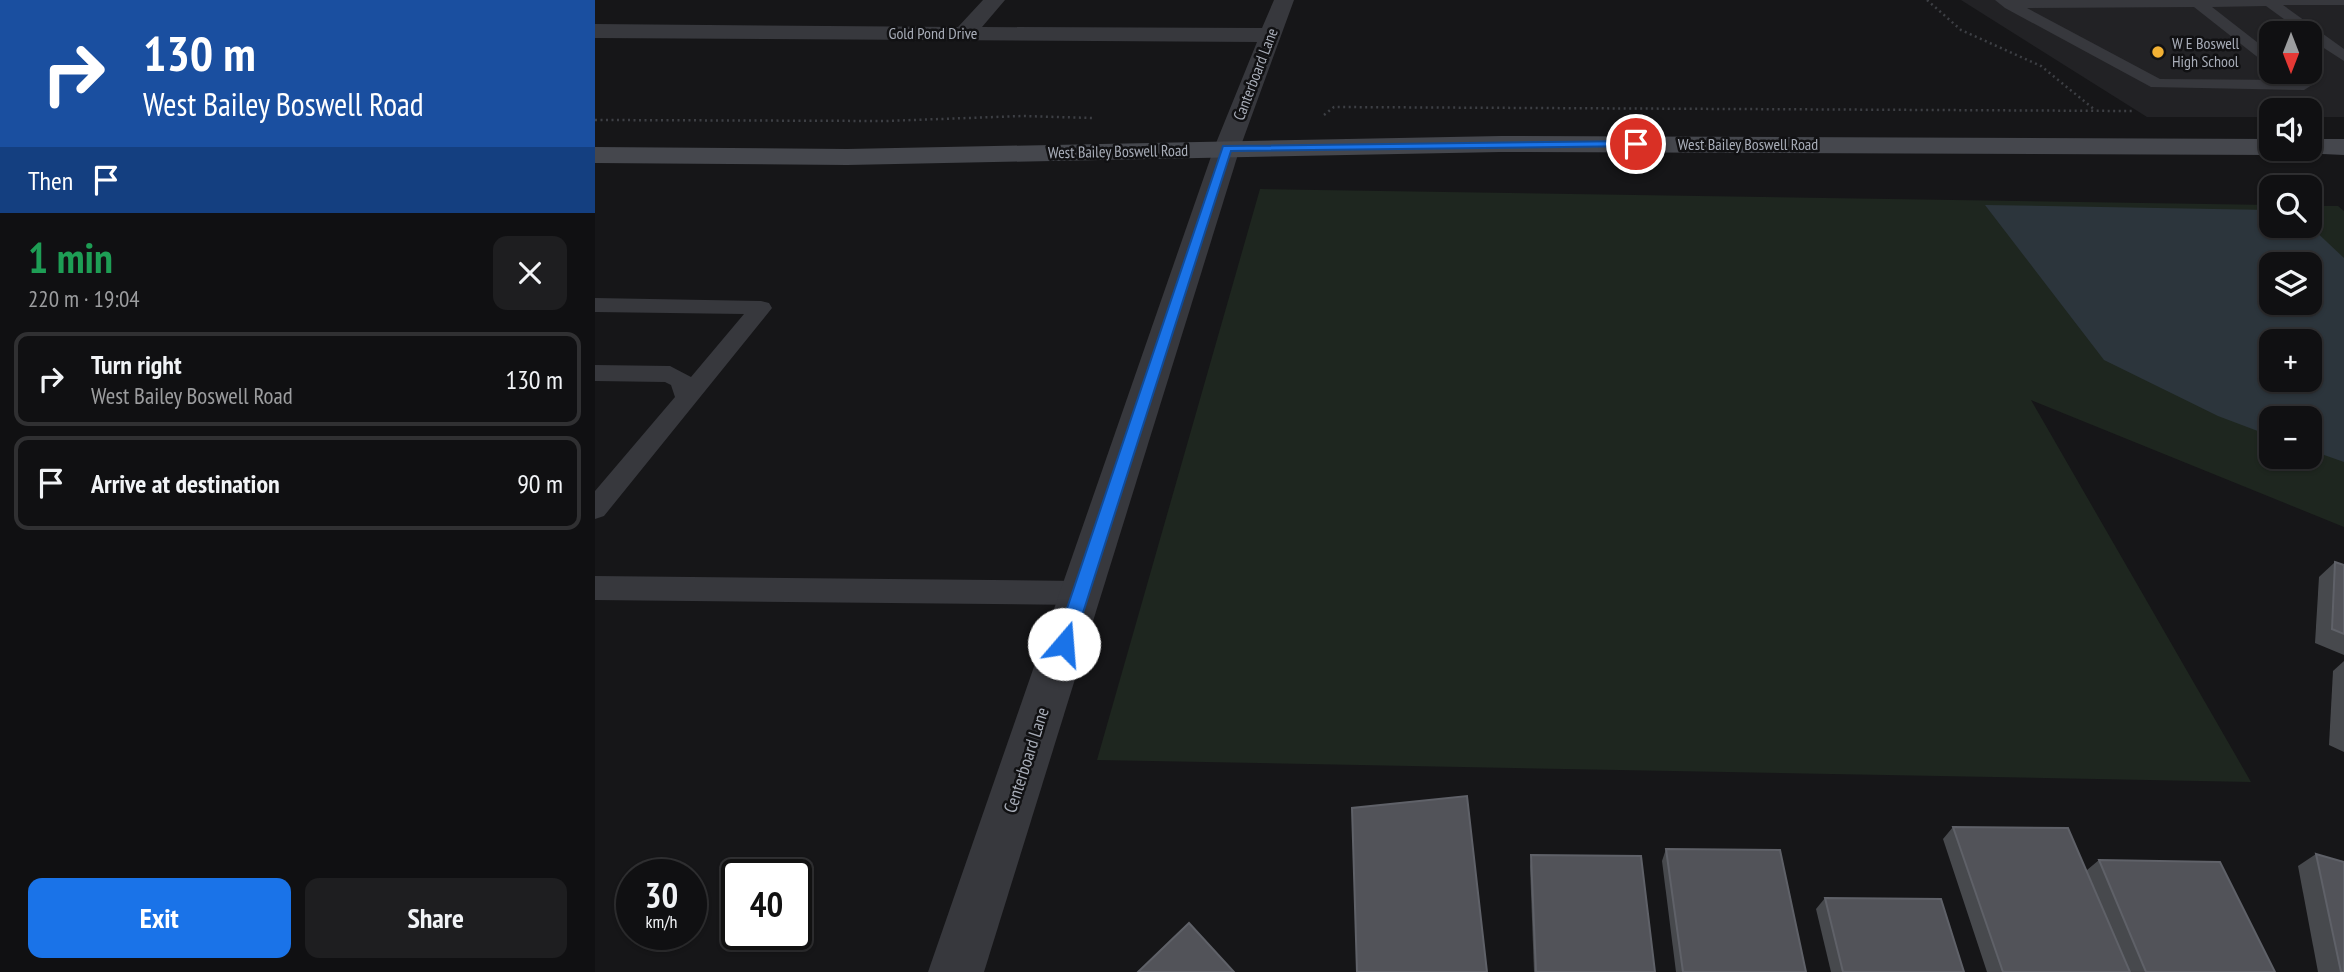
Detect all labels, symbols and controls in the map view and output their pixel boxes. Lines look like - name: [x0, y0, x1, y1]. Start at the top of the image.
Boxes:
- text: 130 m: [143, 21, 256, 85]
- north arrow: [2259, 21, 2322, 84]
- map controls: [2259, 21, 2322, 469]
- street label: Gold Pond Drive: [889, 23, 977, 43]
- street label: Canterboard Lane: [1228, 25, 1282, 123]
- icon: right: [28, 28, 119, 119]
- place label: W E Boswell High School: [2172, 33, 2240, 71]
- marker: W E Boswell High School: [2150, 44, 2166, 60]
- text: West Bailey Boswell Road: [143, 83, 424, 125]
- button: sound: [2259, 98, 2322, 161]
- pin: [1606, 114, 1666, 174]
- icon: arrive: [1617, 125, 1655, 163]
- street label: West Bailey Boswell Road: [1678, 134, 1818, 154]
- street label: West Bailey Boswell Road: [1048, 140, 1188, 162]
- icon: arrive: [87, 161, 125, 199]
- text: Then: [28, 164, 73, 197]
- button: search: [2259, 175, 2322, 238]
- text: 1 min: [28, 230, 113, 285]
- button: close: [493, 236, 567, 310]
- button: layers: [2259, 252, 2322, 315]
- text: 220 m · 19:04: [28, 284, 140, 313]
- button: +: [2259, 329, 2322, 392]
- text: Turn right: [91, 348, 182, 381]
- icon: right: [32, 360, 70, 398]
- text: 130 m: [505, 363, 563, 396]
- text: West Bailey Boswell Road: [91, 381, 293, 410]
- button: −: [2259, 406, 2322, 469]
- icon: arrive: [32, 464, 70, 502]
- text: Arrive at destination: [91, 467, 280, 500]
- text: 90 m: [517, 467, 563, 500]
- position arrow: [1027, 607, 1101, 681]
- street label: Centerboard Lane: [998, 704, 1054, 816]
- speed limit sign: 40: [721, 859, 812, 950]
- text: 30: [645, 872, 678, 918]
- button: Exit: [28, 878, 291, 958]
- button: Share: [305, 878, 567, 958]
- text: km/h: [646, 910, 677, 933]

